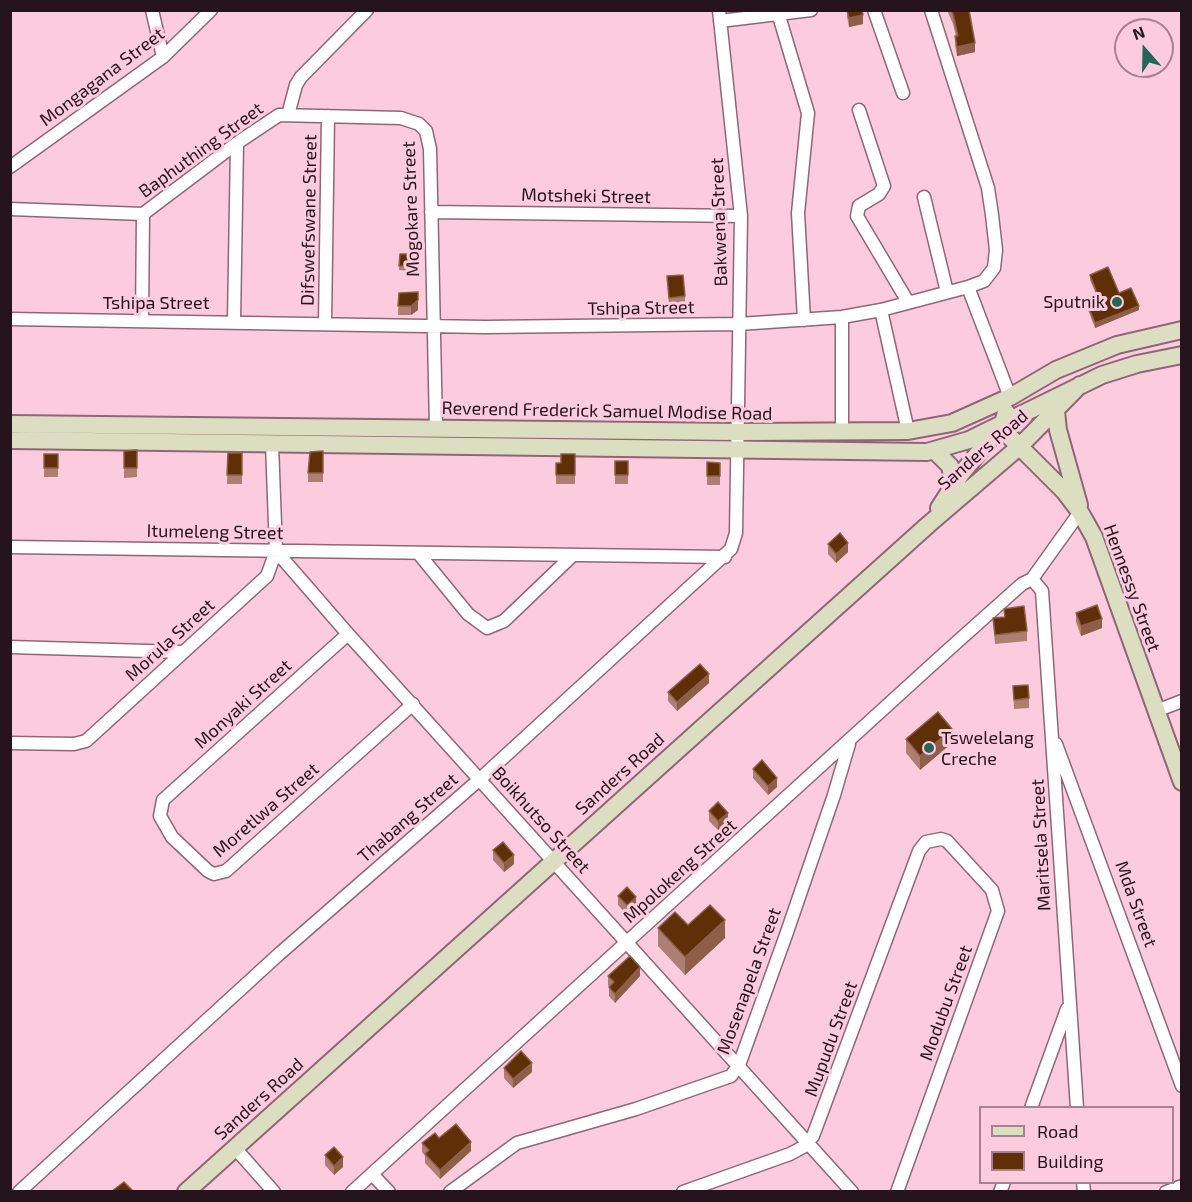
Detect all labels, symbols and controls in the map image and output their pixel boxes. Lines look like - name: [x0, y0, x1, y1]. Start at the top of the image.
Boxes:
- north arrow: [1114, 18, 1174, 78]
- text: N: [1130, 22, 1147, 43]
- street label: Mongagana Street: [35, 23, 169, 131]
- street label: Baphuthing Street: [135, 98, 267, 202]
- street label: Difswefswane Street: [297, 134, 321, 306]
- street label: Mogokare Street: [398, 141, 424, 277]
- street label: Bakwena Street: [706, 157, 732, 287]
- street label: Motsheki Street: [521, 184, 651, 208]
- place label: Sputnik: [1043, 291, 1105, 313]
- street label: Tshipa Street: [102, 292, 210, 314]
- marker: Sputnik: [1110, 295, 1124, 309]
- street label: Tshipa Street: [587, 296, 695, 320]
- street label: Reverend Frederick Samuel Modise Road: [441, 397, 773, 425]
- street label: Sanders Road: [934, 405, 1032, 495]
- street label: Itumeleng Street: [146, 520, 284, 544]
- street label: Hennessy Street: [1099, 521, 1165, 655]
- street label: Morula Street: [121, 594, 219, 686]
- street label: Monyaki Street: [190, 655, 296, 753]
- place label: Tswelelang Creche: [941, 727, 1034, 770]
- street label: Sanders Road: [571, 728, 669, 820]
- marker: Tswelelang Creche: [922, 741, 936, 755]
- street label: Moretlwa Street: [209, 758, 323, 862]
- street label: Boikhutso Street: [487, 762, 595, 878]
- street label: Thabang Street: [354, 769, 462, 867]
- street label: Maritsela Street: [1027, 778, 1055, 912]
- street label: Mpolokeng Street: [619, 814, 741, 928]
- street label: Mda Street: [1110, 858, 1162, 950]
- street label: Mosenapela Street: [712, 905, 786, 1057]
- street label: Modubu Street: [915, 942, 977, 1064]
- street label: Mupudu Street: [800, 978, 862, 1100]
- street label: Sanders Road: [210, 1053, 308, 1145]
- legend: [979, 1106, 1174, 1184]
- text: Road: [1037, 1120, 1078, 1142]
- text: Building: [1037, 1150, 1104, 1172]

